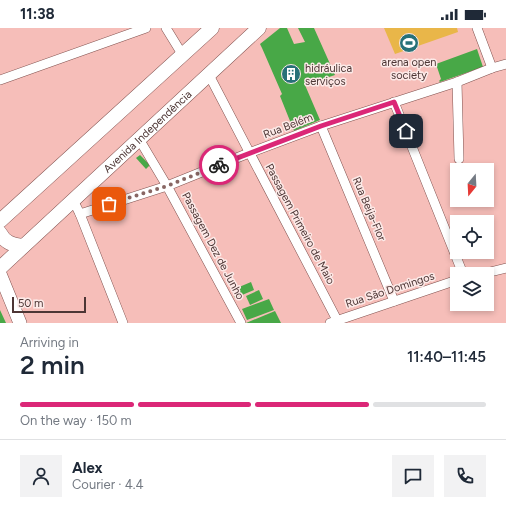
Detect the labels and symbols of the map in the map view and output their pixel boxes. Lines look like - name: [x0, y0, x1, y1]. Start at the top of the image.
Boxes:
- sports icon: arena open society: [398, 32, 420, 54]
- place label: arena open society: [382, 56, 436, 82]
- place label: hidráulica serviços: [305, 62, 352, 88]
- building icon: hidráulica serviços: [280, 63, 302, 85]
- street label: Avenida Independência: [101, 87, 194, 175]
- street label: Rua Belém: [261, 111, 315, 141]
- pin: [389, 114, 423, 148]
- courier: [199, 145, 239, 185]
- street label: Passagem Primeiro de Maio: [263, 162, 337, 286]
- north arrow: [450, 163, 494, 207]
- street label: Rua Beija-Flor: [350, 175, 388, 243]
- pin: [92, 187, 126, 221]
- street label: Passagem Dez de Junho: [179, 190, 247, 302]
- street label: Rua São Domingos: [344, 269, 436, 311]
- scale bar: [12, 295, 86, 314]

